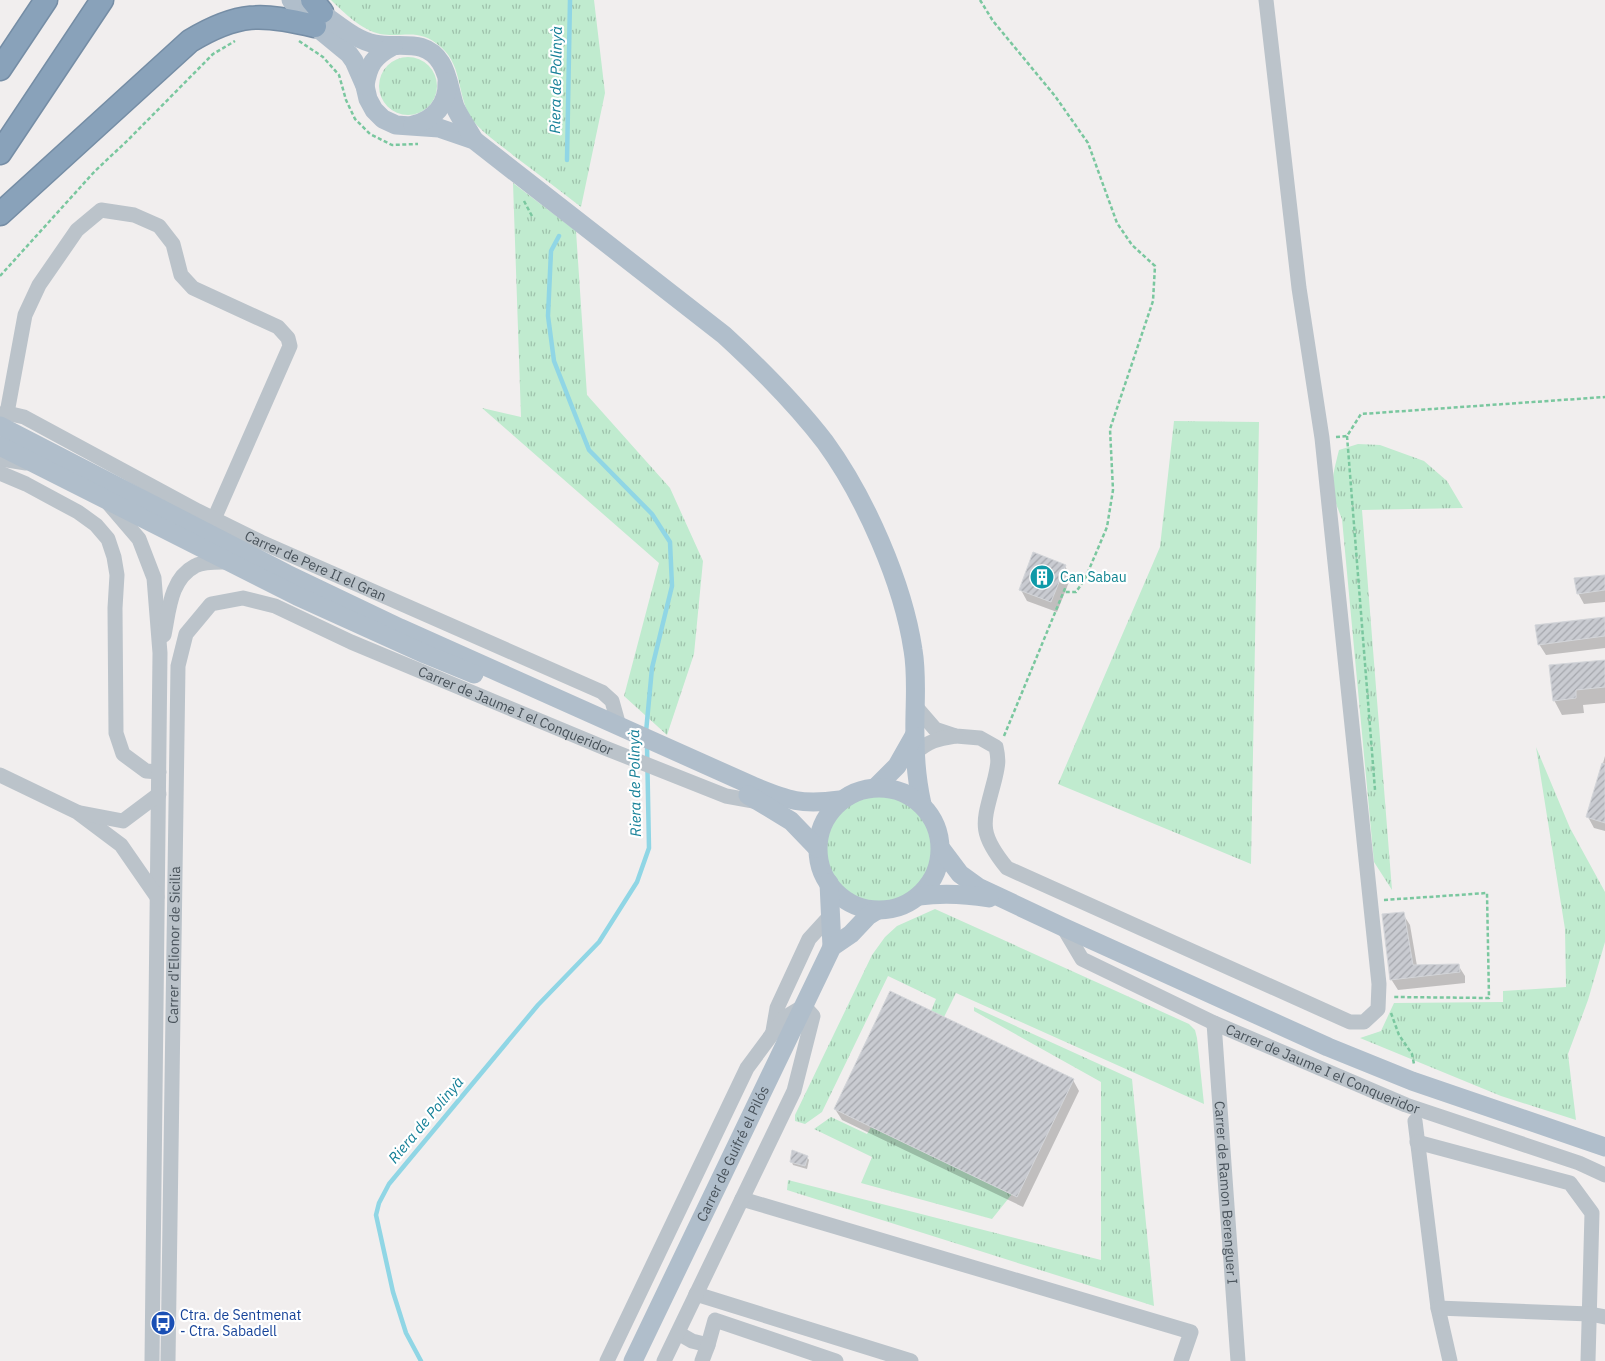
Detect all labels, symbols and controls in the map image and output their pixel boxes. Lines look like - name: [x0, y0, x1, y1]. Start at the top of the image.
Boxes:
- water label: Riera de Polinyà: [545, 26, 566, 134]
- street label: Carrer de Pere II el Gran: [242, 526, 389, 605]
- building icon: Can Sabau: [1029, 564, 1055, 590]
- place label: Can Sabau: [1060, 568, 1127, 586]
- street label: Carrer de Jaume I el Conqueridor: [415, 662, 615, 759]
- water label: Riera de Polinyà: [624, 729, 645, 837]
- street label: Carrer d'Elionor de Sicilia: [164, 866, 184, 1024]
- street label: Carrer de Jaume I el Conqueridor: [1223, 1020, 1422, 1118]
- water label: Riera de Polinyà: [384, 1072, 468, 1167]
- street label: Carrer de Guifré el Pilós: [692, 1083, 773, 1225]
- street label: Carrer de Ramon Berenguer I: [1211, 1100, 1242, 1285]
- place label: Ctra. de Sentmenat - Ctra. Sabadell: [180, 1306, 302, 1340]
- bus stop icon: Ctra. de Sentmenat - Ctra. Sabadell: [150, 1310, 176, 1336]

